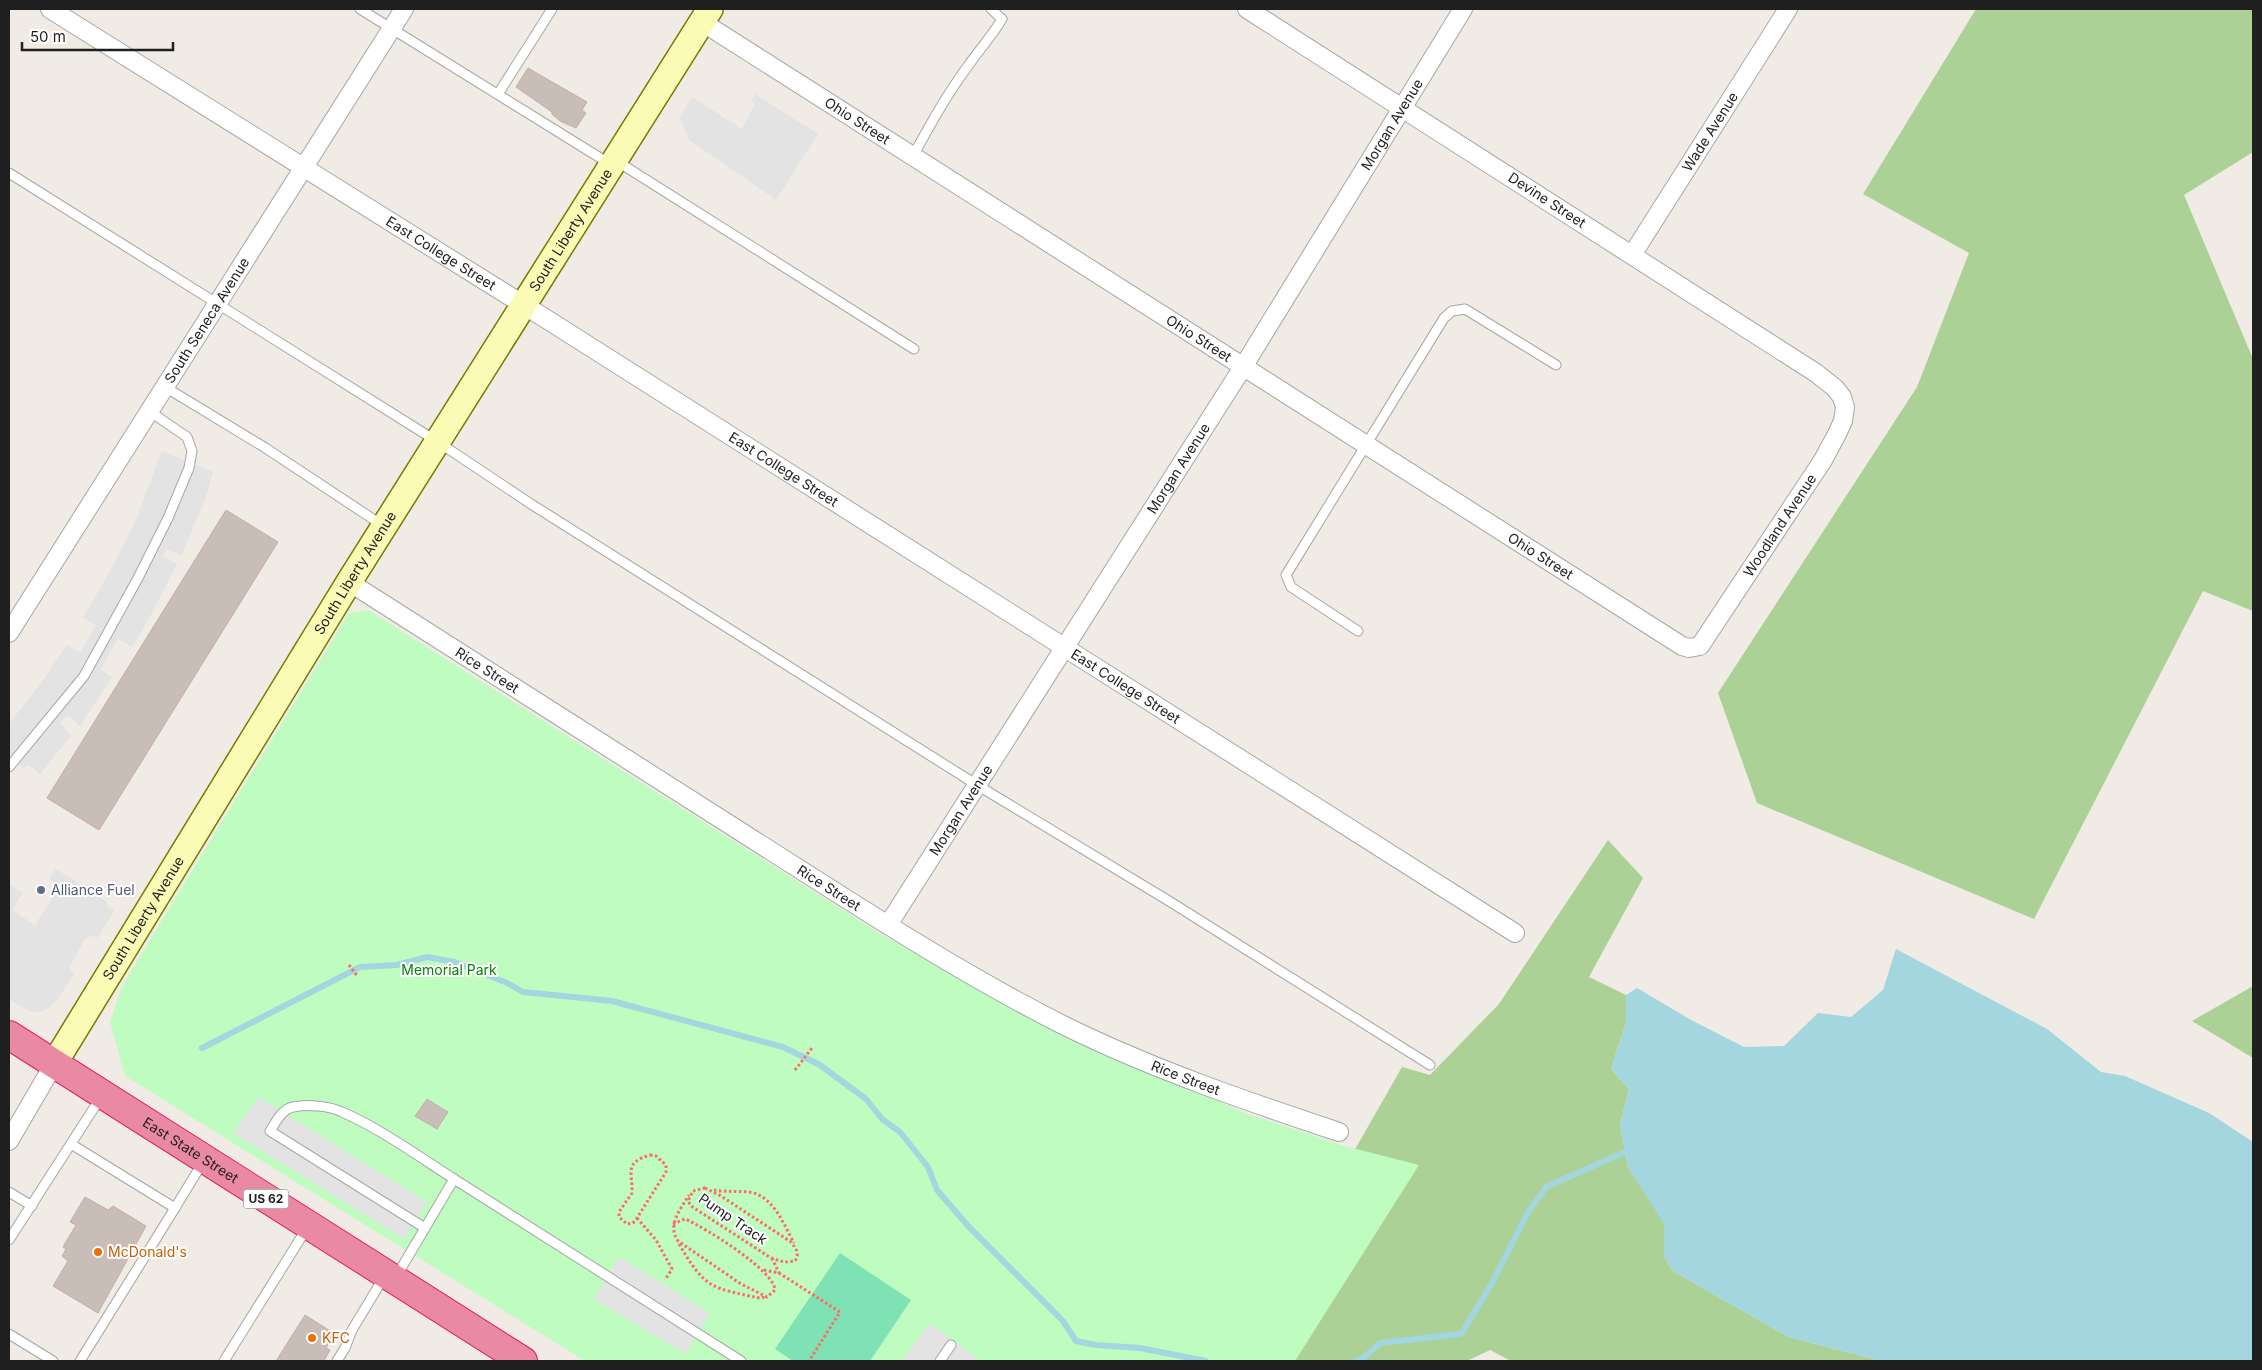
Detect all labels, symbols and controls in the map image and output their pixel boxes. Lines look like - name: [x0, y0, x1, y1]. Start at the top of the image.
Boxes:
- scale bar: [22, 20, 174, 52]
- text: 50 m: [30, 27, 66, 46]
- street label: Morgan Avenue: [1357, 75, 1426, 173]
- street label: Wade Avenue: [1678, 89, 1741, 174]
- street label: Ohio Street: [822, 93, 894, 148]
- street label: South Liberty Avenue: [525, 165, 615, 294]
- street label: Devine Street: [1505, 168, 1590, 231]
- street label: East College Street: [383, 212, 500, 294]
- street label: South Seneca Avenue: [160, 254, 253, 386]
- street label: Ohio Street: [1163, 311, 1235, 365]
- street label: Morgan Avenue: [1143, 420, 1213, 517]
- street label: East College Street: [726, 428, 842, 510]
- street label: Woodland Avenue: [1739, 470, 1820, 580]
- street label: South Liberty Avenue: [310, 508, 399, 637]
- street label: Ohio Street: [1505, 528, 1577, 583]
- street label: Rice Street: [453, 643, 523, 696]
- street label: East College Street: [1068, 645, 1184, 727]
- street label: Morgan Avenue: [925, 762, 996, 858]
- street label: South Liberty Avenue: [99, 853, 187, 983]
- street label: Rice Street: [794, 861, 864, 914]
- place label: Alliance Fuel: [51, 881, 135, 898]
- marker: Alliance Fuel: [35, 884, 47, 896]
- park label: Memorial Park: [401, 961, 497, 978]
- street label: Rice Street: [1149, 1056, 1223, 1098]
- street label: East State Street: [140, 1113, 242, 1187]
- street label: Pump Track: [696, 1189, 771, 1248]
- road number: US 62: [244, 1190, 288, 1208]
- place label: McDonald's: [108, 1243, 187, 1260]
- marker: McDonald's: [92, 1246, 104, 1258]
- place label: KFC: [322, 1329, 350, 1346]
- marker: KFC: [306, 1332, 318, 1344]

